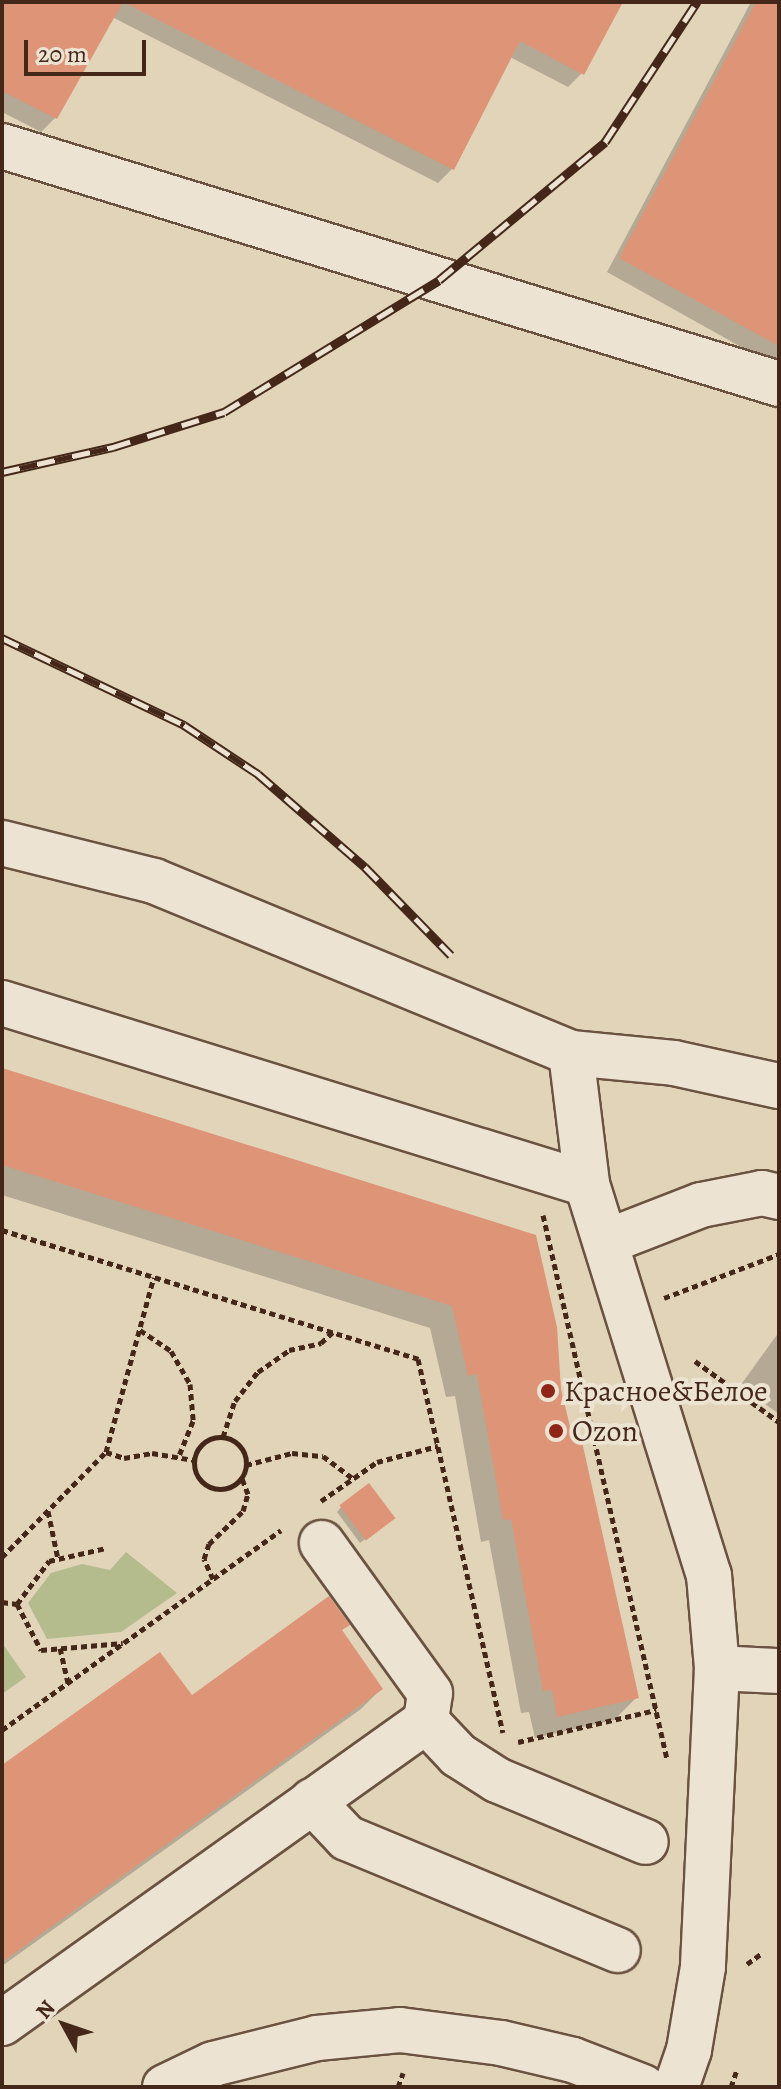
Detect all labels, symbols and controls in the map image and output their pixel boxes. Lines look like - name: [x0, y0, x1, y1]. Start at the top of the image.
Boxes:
- scale bar: [28, 24, 150, 74]
- text: 20 m: [38, 38, 87, 70]
- place label: Красное&Белое: [564, 1373, 768, 1409]
- marker: Красное&Белое: [539, 1382, 557, 1400]
- place label: Ozon: [572, 1413, 638, 1449]
- marker: Ozon: [547, 1422, 565, 1440]
- north arrow: [24, 1985, 104, 2065]
- text: N: [29, 1994, 62, 2025]

